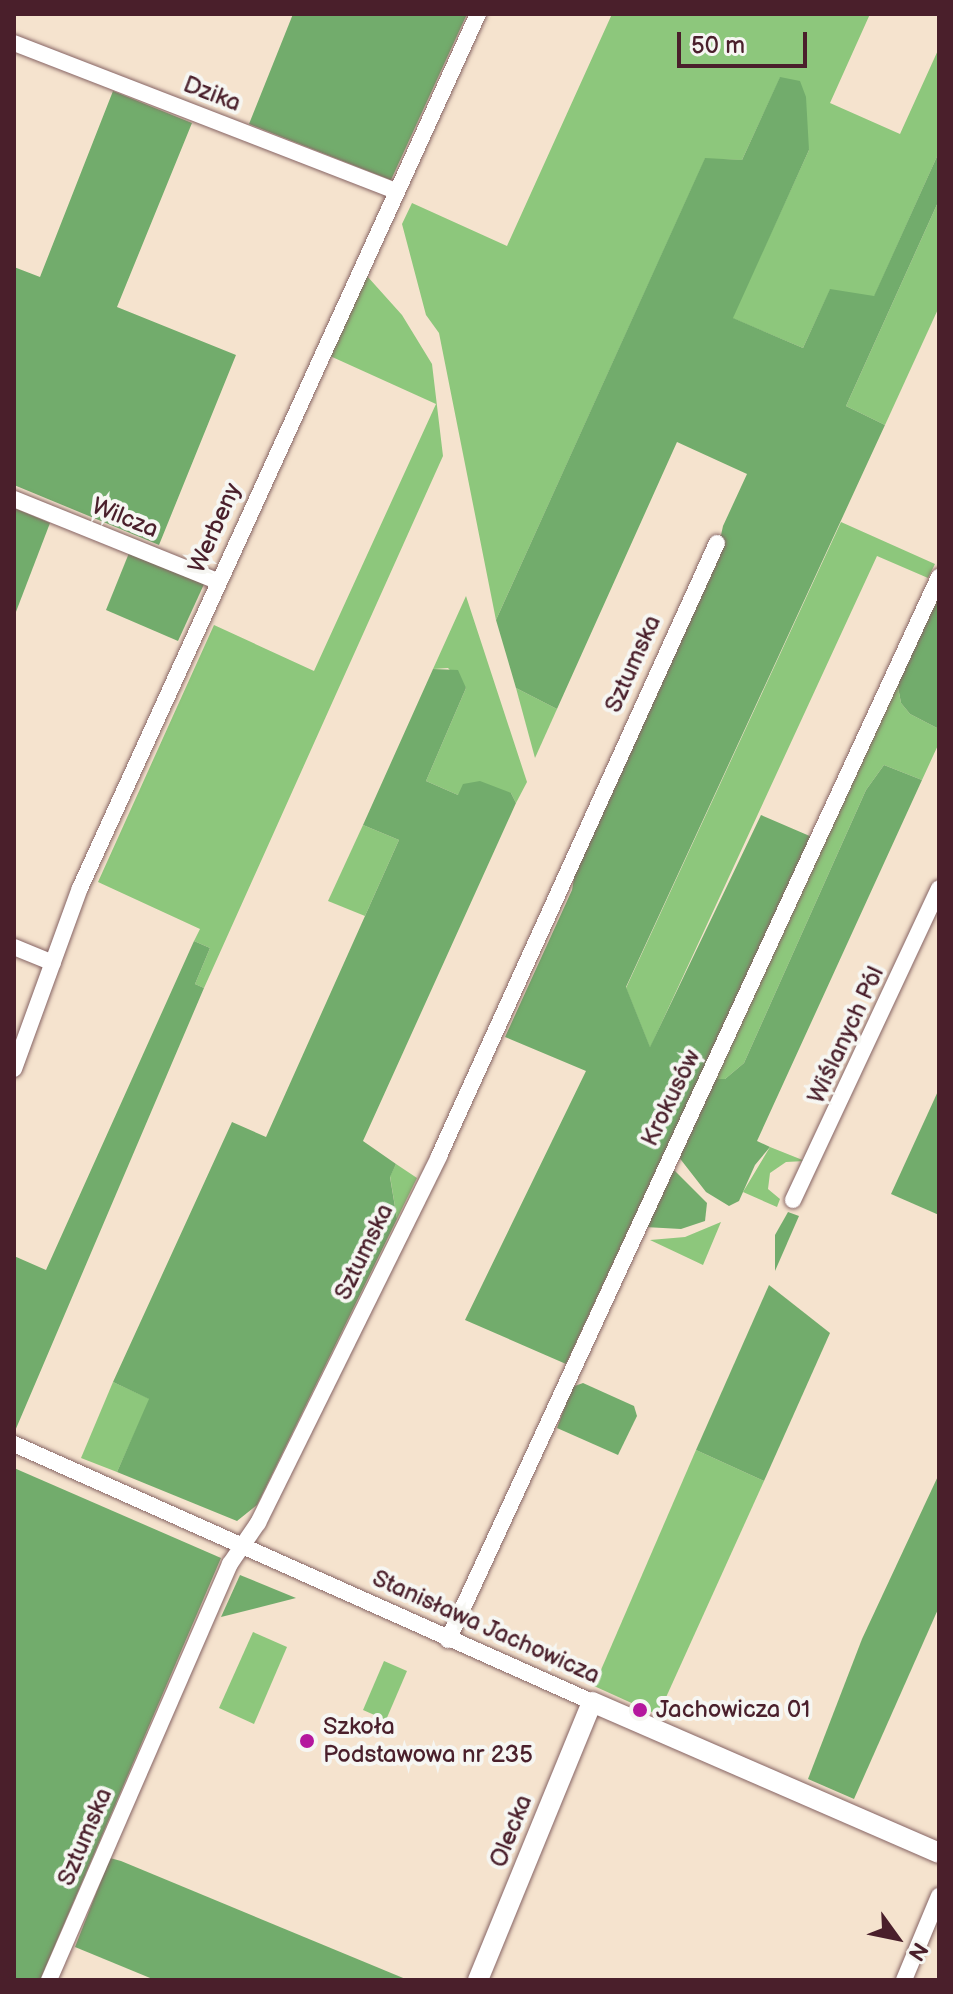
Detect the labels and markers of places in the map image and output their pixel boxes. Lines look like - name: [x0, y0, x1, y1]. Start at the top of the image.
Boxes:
- place label: Jachowicza 01: [656, 1696, 810, 1724]
- marker: Jachowicza 01: [631, 1701, 649, 1719]
- place label: Szkoła Podstawowa nr 235: [323, 1713, 533, 1769]
- marker: Szkoła Podstawowa nr 235: [298, 1732, 316, 1750]

